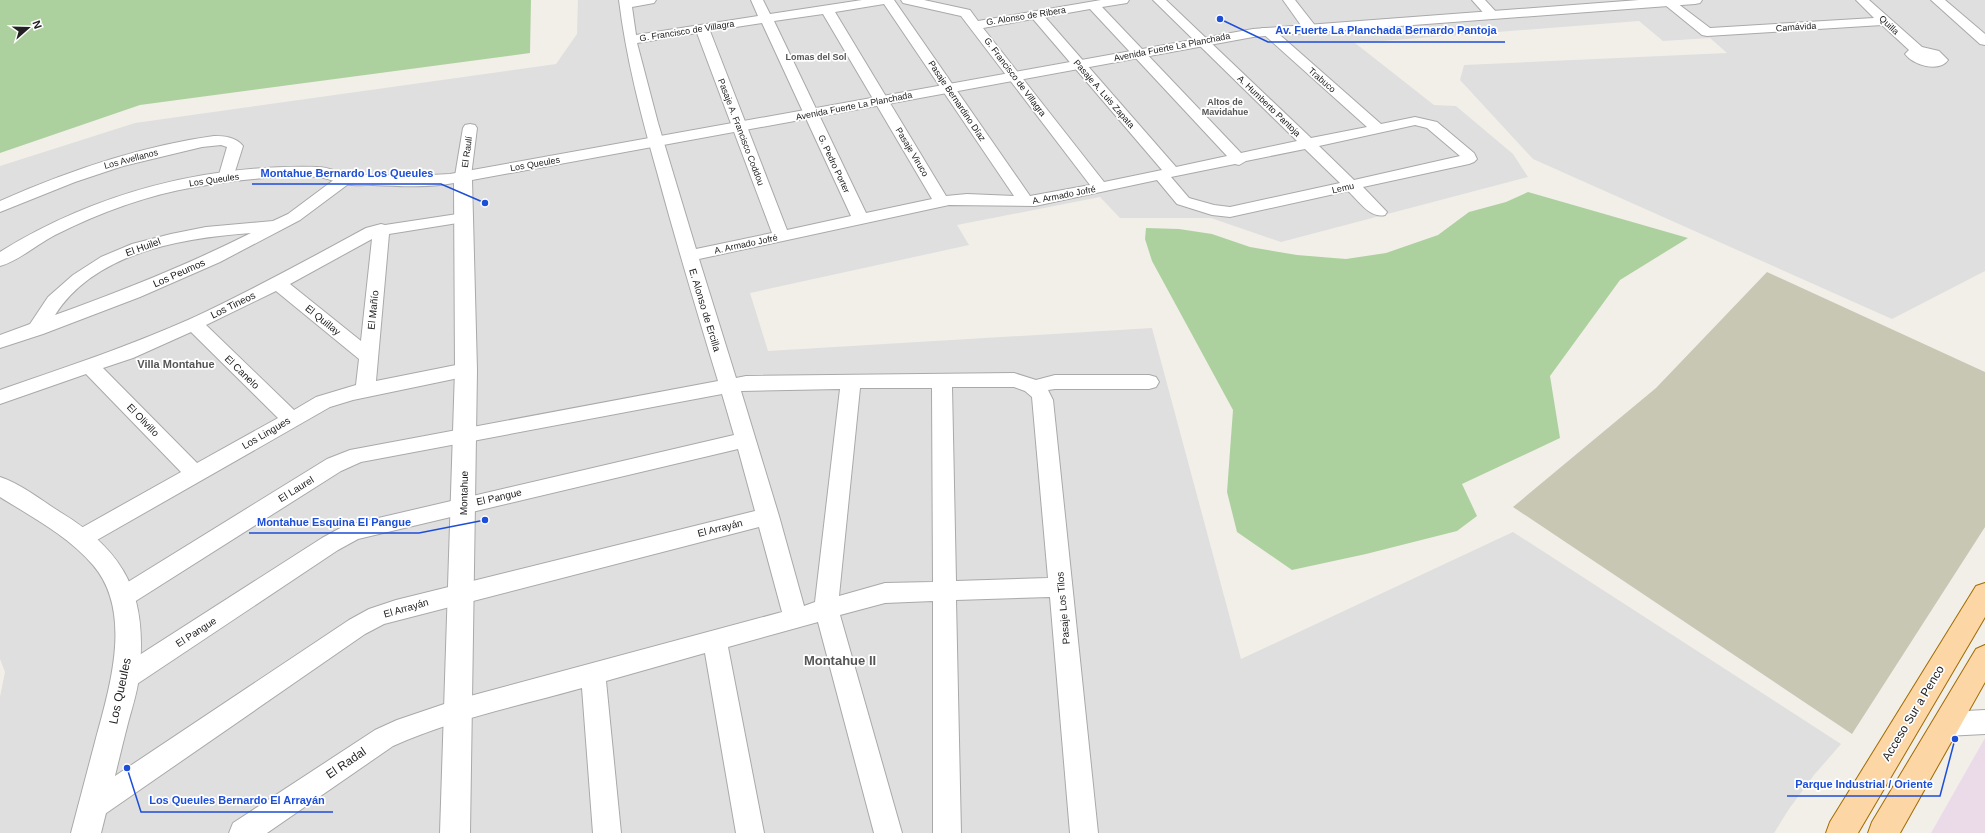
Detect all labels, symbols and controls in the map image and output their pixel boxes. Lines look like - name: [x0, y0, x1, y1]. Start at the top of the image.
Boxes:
- street label: G. Alonso de Ribera: [985, 5, 1067, 27]
- north arrow: [8, 8, 48, 48]
- street label: Quilla: [1877, 13, 1901, 37]
- text: N: [30, 19, 44, 30]
- street label: G. Francisco de Villagra: [639, 19, 735, 43]
- callout: Av. Fuerte La Planchada Bernardo Pantoja: [1268, 19, 1505, 42]
- street label: Camávida: [1775, 21, 1817, 33]
- text: Av. Fuerte La Planchada Bernardo Pantoja: [1275, 24, 1498, 36]
- street label: Avenida Fuerte La Planchada: [1113, 31, 1231, 63]
- street label: G. Francisco de Villagra: [982, 36, 1048, 118]
- district label: Lomas del Sol: [785, 52, 847, 62]
- street label: Pasaje A. Luis Zapata: [1072, 58, 1136, 130]
- street label: Pasaje Bernardino Díaz: [926, 59, 988, 144]
- street label: Trabuco: [1306, 66, 1338, 94]
- street label: A. Humberto Pantoja: [1235, 73, 1303, 139]
- street label: Pasaje A. Francisco Coddou: [716, 77, 766, 187]
- street label: Avenida Fuerte La Planchada: [795, 90, 913, 122]
- district label: Altos de Mavidahue: [1202, 97, 1248, 117]
- street label: Pasaje Viruco: [893, 126, 931, 178]
- street label: G. Pedro Porter: [816, 133, 852, 195]
- street label: El Raulí: [460, 135, 474, 168]
- street label: Los Avellanos: [103, 147, 160, 171]
- street label: Los Queules: [509, 155, 561, 173]
- callout: Montahue Bernardo Los Queules: [252, 161, 441, 184]
- text: Montahue Bernardo Los Queules: [261, 167, 433, 179]
- street label: Los Queules: [188, 171, 240, 188]
- street label: Lemu: [1331, 181, 1355, 195]
- street label: A. Armado Jofré: [1031, 184, 1097, 206]
- street label: A. Armado Jofré: [713, 232, 779, 256]
- street label: El Huilel: [124, 236, 162, 258]
- street label: Los Peumos: [151, 257, 207, 289]
- street label: E. Alonso de Ercilla: [687, 267, 723, 353]
- street label: Los Tineos: [209, 289, 257, 321]
- street label: El Mañío: [365, 289, 381, 330]
- street label: El Quillay: [303, 302, 343, 338]
- street label: El Canelo: [223, 353, 262, 391]
- district label: Villa Montahue: [137, 358, 215, 370]
- street label: El Olivillo: [125, 401, 162, 439]
- street label: Los Lingues: [240, 415, 292, 451]
- street label: Montahue: [458, 470, 470, 515]
- street label: El Laurel: [276, 474, 316, 504]
- street label: El Pangue: [475, 486, 523, 508]
- callout: Montahue Esquina El Pangue: [249, 510, 419, 533]
- text: Montahue Esquina El Pangue: [257, 516, 411, 528]
- street label: El Arrayán: [696, 517, 744, 539]
- street label: Pasaje Los Tilos: [1054, 571, 1072, 645]
- street label: El Arrayán: [382, 596, 430, 620]
- street label: El Pangue: [174, 615, 219, 649]
- district label: Montahue II: [804, 653, 876, 668]
- street label: Los Queules: [106, 657, 134, 725]
- street label: Acceso Sur a Penco: [1879, 663, 1947, 763]
- street label: El Radal: [323, 745, 369, 781]
- callout: Parque Industrial / Oriente: [1787, 773, 1940, 796]
- text: Parque Industrial / Oriente: [1795, 778, 1933, 790]
- callout: Los Queules Bernardo El Arrayán: [141, 789, 333, 812]
- text: Los Queules Bernardo El Arrayán: [149, 794, 325, 806]

